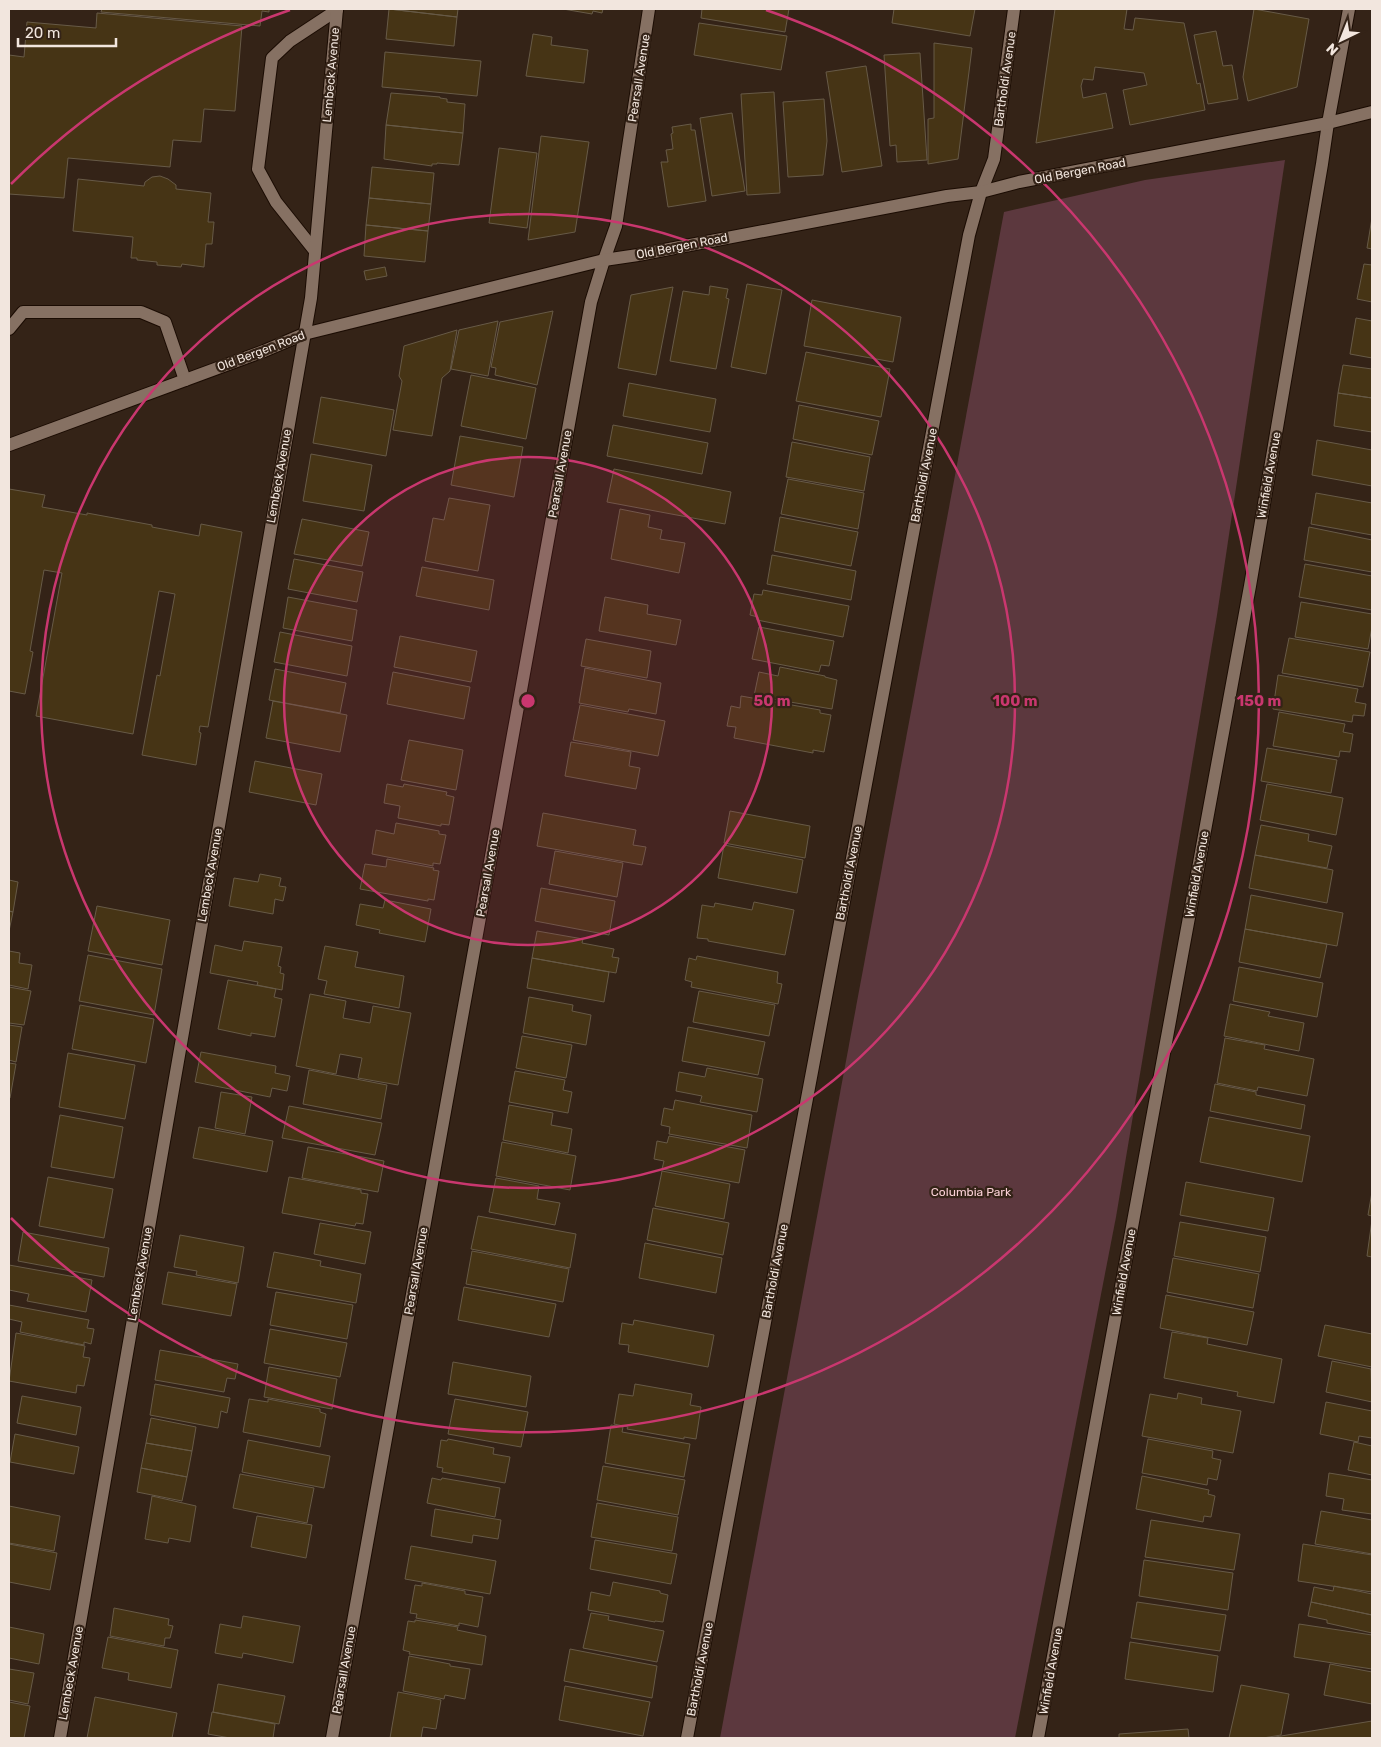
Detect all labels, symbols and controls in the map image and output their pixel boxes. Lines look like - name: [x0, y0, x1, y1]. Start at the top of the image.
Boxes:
- scale bar: [18, 15, 115, 47]
- north arrow: [1316, 15, 1366, 65]
- text: 20 m: [25, 24, 60, 42]
- street label: Lembeck Avenue: [320, 27, 342, 123]
- street label: Bartholdi Avenue: [991, 30, 1019, 127]
- street label: Pearsall Avenue: [625, 33, 653, 123]
- text: N: [1323, 39, 1342, 59]
- street label: Old Bergen Road: [1033, 155, 1127, 187]
- street label: Old Bergen Road: [635, 230, 729, 262]
- street label: Old Bergen Road: [215, 328, 307, 374]
- street label: Bartholdi Avenue: [908, 426, 940, 523]
- street label: Lembeck Avenue: [264, 428, 294, 524]
- street label: Pearsall Avenue: [545, 429, 575, 519]
- street label: Winfield Avenue: [1254, 430, 1284, 519]
- centre of rings: [519, 692, 537, 710]
- text: 50 m: [754, 692, 790, 710]
- text: 100 m: [993, 692, 1037, 710]
- text: 150 m: [1237, 692, 1281, 710]
- street label: Bartholdi Avenue: [833, 824, 865, 921]
- street label: Lembeck Avenue: [195, 827, 225, 923]
- street label: Pearsall Avenue: [473, 828, 503, 918]
- street label: Winfield Avenue: [1182, 829, 1212, 918]
- park label: Columbia Park: [931, 1185, 1012, 1199]
- street label: Bartholdi Avenue: [759, 1222, 791, 1319]
- street label: Lembeck Avenue: [125, 1226, 155, 1322]
- street label: Pearsall Avenue: [401, 1226, 431, 1316]
- street label: Winfield Avenue: [1109, 1227, 1139, 1316]
- street label: Bartholdi Avenue: [684, 1620, 716, 1717]
- street label: Lembeck Avenue: [56, 1625, 86, 1721]
- street label: Pearsall Avenue: [329, 1625, 359, 1715]
- street label: Winfield Avenue: [1036, 1626, 1066, 1715]

